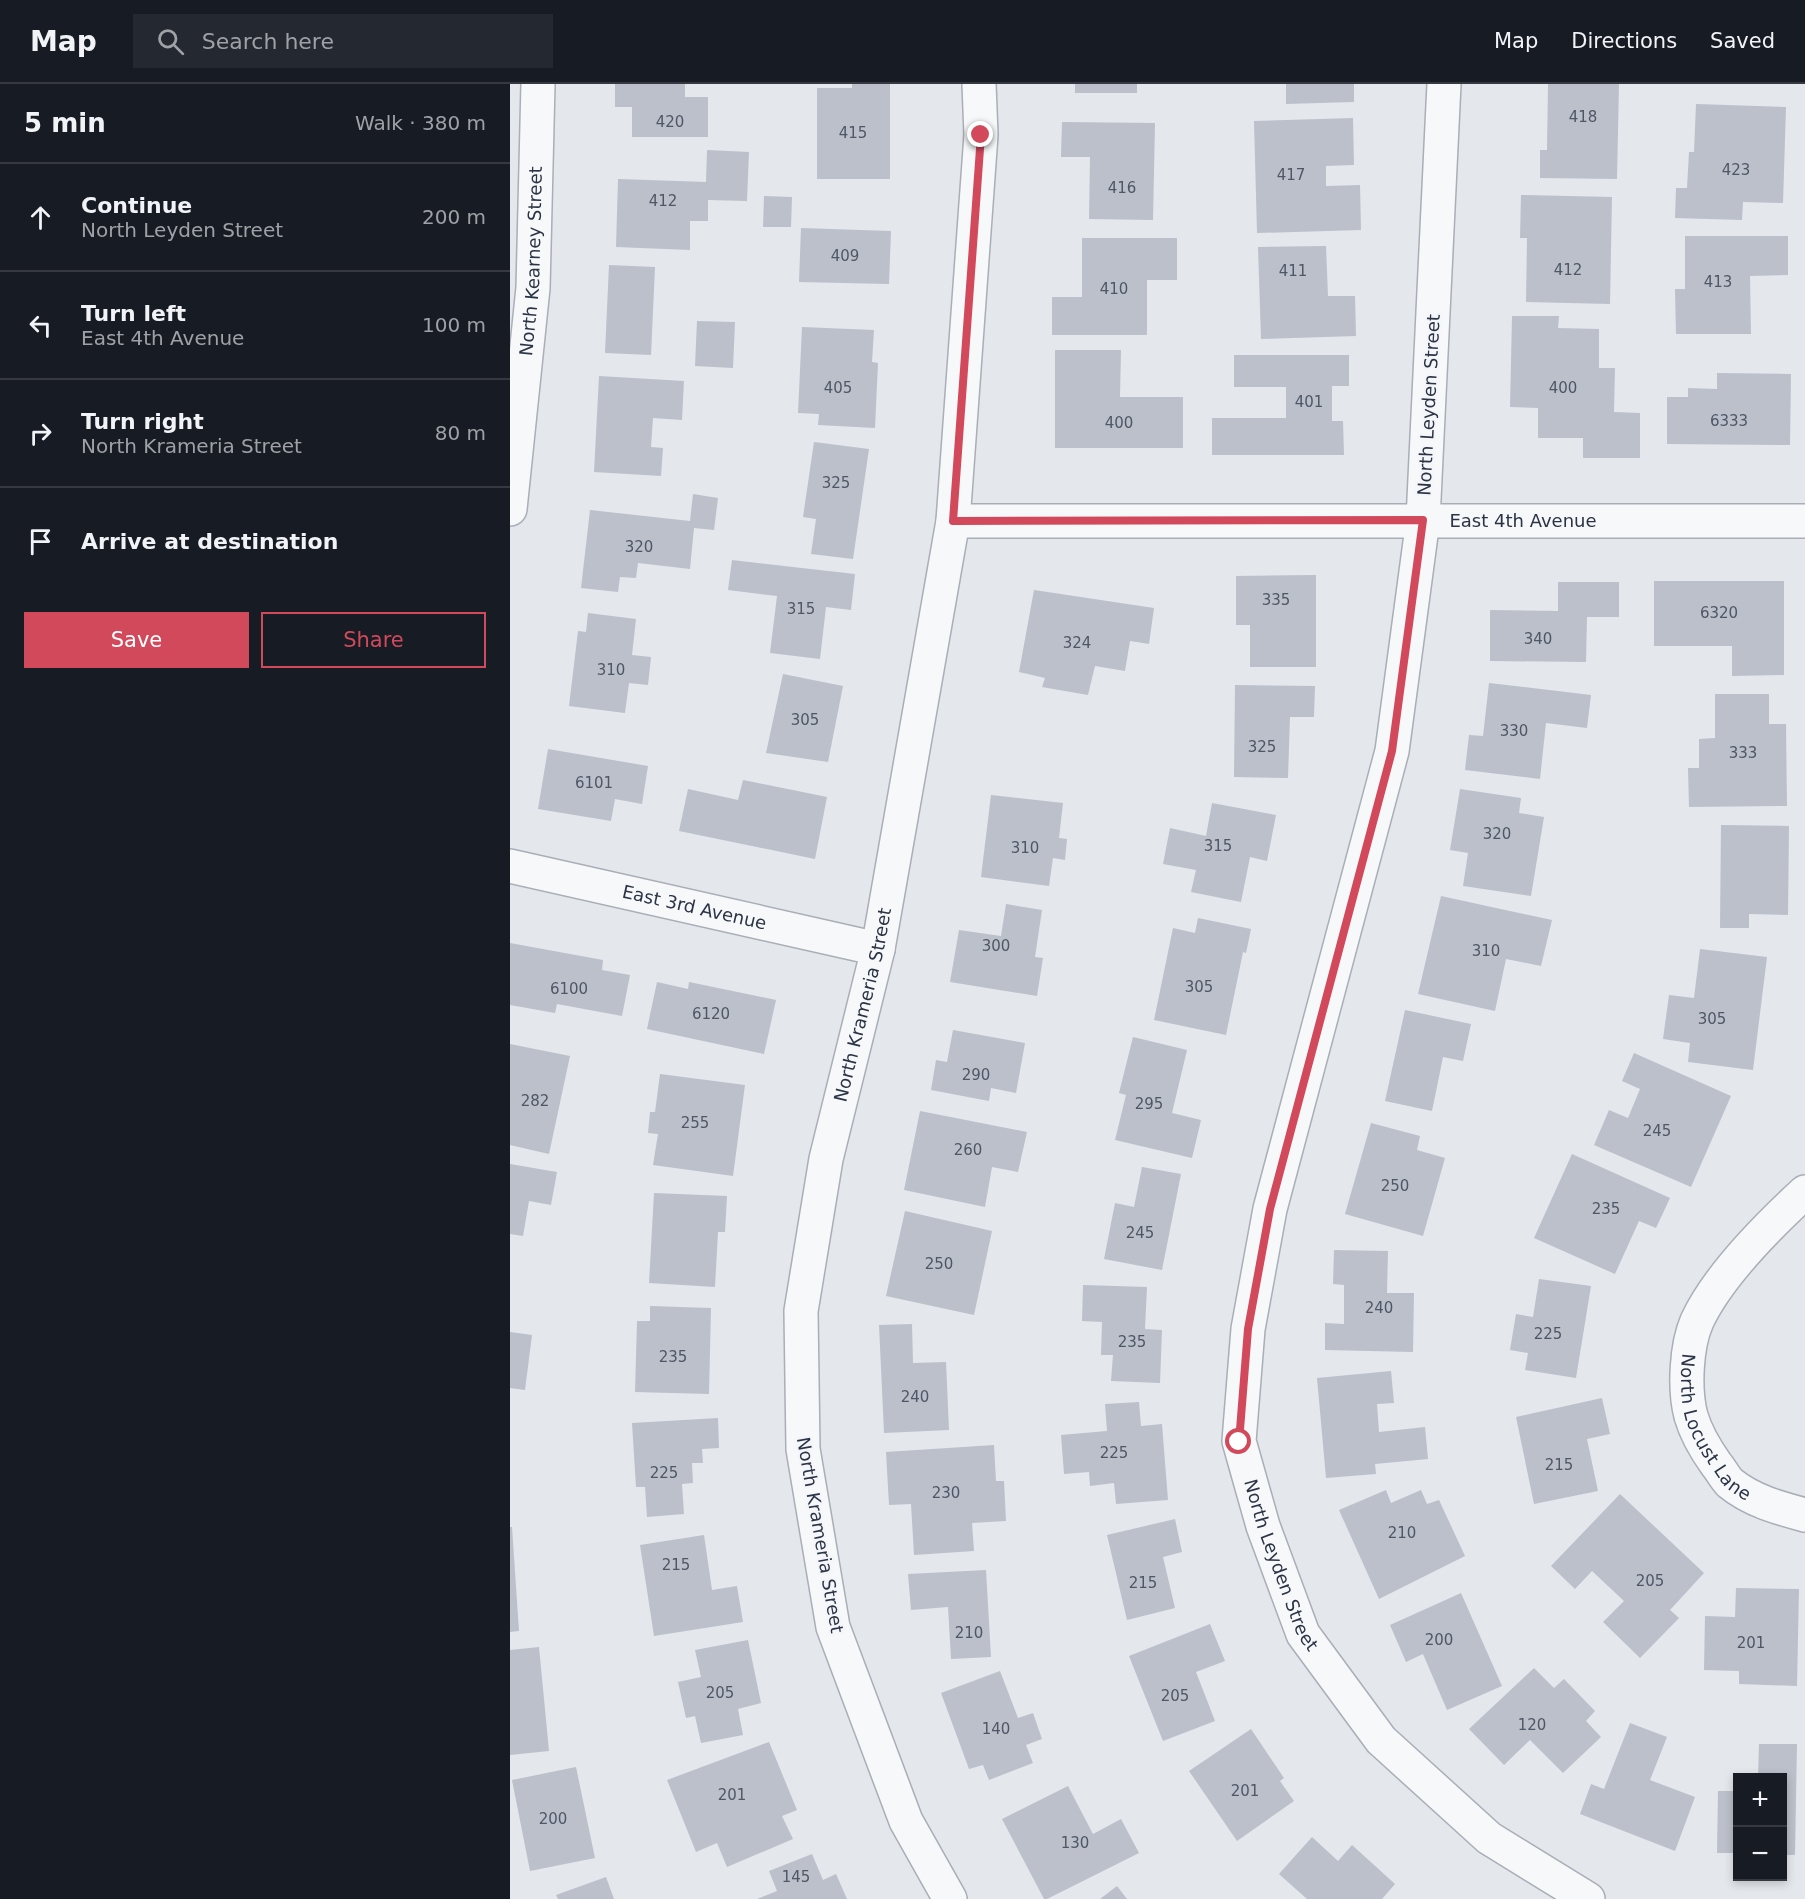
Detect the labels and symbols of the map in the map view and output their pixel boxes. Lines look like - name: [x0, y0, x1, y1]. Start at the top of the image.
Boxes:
- house number: 418: [1569, 108, 1597, 126]
- house number: 420: [656, 113, 684, 131]
- route end: [967, 121, 993, 147]
- house number: 415: [839, 124, 867, 142]
- house number: 423: [1722, 161, 1750, 179]
- street label: North Kearney Street: [515, 166, 546, 357]
- house number: 417: [1277, 166, 1305, 184]
- house number: 416: [1108, 179, 1136, 197]
- house number: 412: [649, 192, 677, 210]
- house number: 409: [831, 247, 859, 265]
- house number: 412: [1554, 261, 1582, 279]
- house number: 411: [1279, 262, 1307, 280]
- house number: 413: [1704, 273, 1732, 291]
- house number: 410: [1100, 280, 1128, 298]
- street label: North Leyden Street: [1413, 314, 1444, 496]
- house number: 405: [824, 379, 852, 397]
- house number: 400: [1549, 379, 1577, 397]
- house number: 401: [1295, 393, 1323, 411]
- house number: 6333: [1710, 412, 1748, 430]
- house number: 400: [1105, 414, 1133, 432]
- house number: 325: [822, 474, 850, 492]
- street label: East 4th Avenue: [1449, 510, 1597, 531]
- house number: 320: [625, 538, 653, 556]
- house number: 335: [1262, 591, 1290, 609]
- house number: 315: [787, 600, 815, 618]
- house number: 6320: [1700, 604, 1738, 622]
- house number: 340: [1524, 630, 1552, 648]
- house number: 324: [1063, 634, 1091, 652]
- house number: 310: [597, 661, 625, 679]
- house number: 305: [791, 711, 819, 729]
- house number: 330: [1500, 722, 1528, 740]
- house number: 325: [1248, 738, 1276, 756]
- house number: 333: [1729, 744, 1757, 762]
- house number: 6101: [575, 774, 613, 792]
- house number: 320: [1483, 825, 1511, 843]
- house number: 315: [1204, 837, 1232, 855]
- house number: 310: [1011, 839, 1039, 857]
- street label: East 3rd Avenue: [620, 881, 769, 934]
- street label: North Krameria Street: [830, 906, 895, 1104]
- house number: 300: [982, 937, 1010, 955]
- house number: 310: [1472, 942, 1500, 960]
- house number: 305: [1185, 978, 1213, 996]
- house number: 6100: [550, 980, 588, 998]
- house number: 6120: [692, 1005, 730, 1023]
- house number: 305: [1698, 1010, 1726, 1028]
- house number: 290: [962, 1066, 990, 1084]
- house number: 282: [521, 1092, 549, 1110]
- house number: 295: [1135, 1095, 1163, 1113]
- house number: 255: [681, 1114, 709, 1132]
- house number: 245: [1643, 1122, 1671, 1140]
- house number: 260: [954, 1141, 982, 1159]
- house number: 250: [1381, 1177, 1409, 1195]
- house number: 235: [1592, 1200, 1620, 1218]
- house number: 245: [1126, 1224, 1154, 1242]
- house number: 250: [925, 1255, 953, 1273]
- house number: 240: [1365, 1299, 1393, 1317]
- house number: 225: [1534, 1325, 1562, 1343]
- house number: 235: [1118, 1333, 1146, 1351]
- house number: 235: [659, 1348, 687, 1366]
- street label: North Locust Lane: [1677, 1353, 1755, 1505]
- house number: 240: [901, 1388, 929, 1406]
- route start: [1225, 1428, 1251, 1454]
- street label: North Krameria Street: [793, 1435, 848, 1635]
- house number: 225: [1100, 1444, 1128, 1462]
- house number: 215: [1545, 1456, 1573, 1474]
- house number: 225: [650, 1464, 678, 1482]
- street label: North Leyden Street: [1240, 1477, 1323, 1655]
- house number: 230: [932, 1484, 960, 1502]
- house number: 210: [1388, 1524, 1416, 1542]
- house number: 215: [662, 1556, 690, 1574]
- house number: 205: [1636, 1572, 1664, 1590]
- house number: 215: [1129, 1574, 1157, 1592]
- house number: 210: [955, 1624, 983, 1642]
- house number: 200: [1425, 1631, 1453, 1649]
- house number: 201: [1737, 1634, 1765, 1652]
- house number: 205: [706, 1684, 734, 1702]
- house number: 205: [1161, 1687, 1189, 1705]
- house number: 120: [1518, 1716, 1546, 1734]
- house number: 140: [982, 1720, 1010, 1738]
- house number: 201: [1231, 1782, 1259, 1800]
- house number: 201: [718, 1786, 746, 1804]
- house number: 200: [539, 1810, 567, 1828]
- house number: 130: [1061, 1834, 1089, 1852]
- house number: 145: [782, 1868, 810, 1886]

